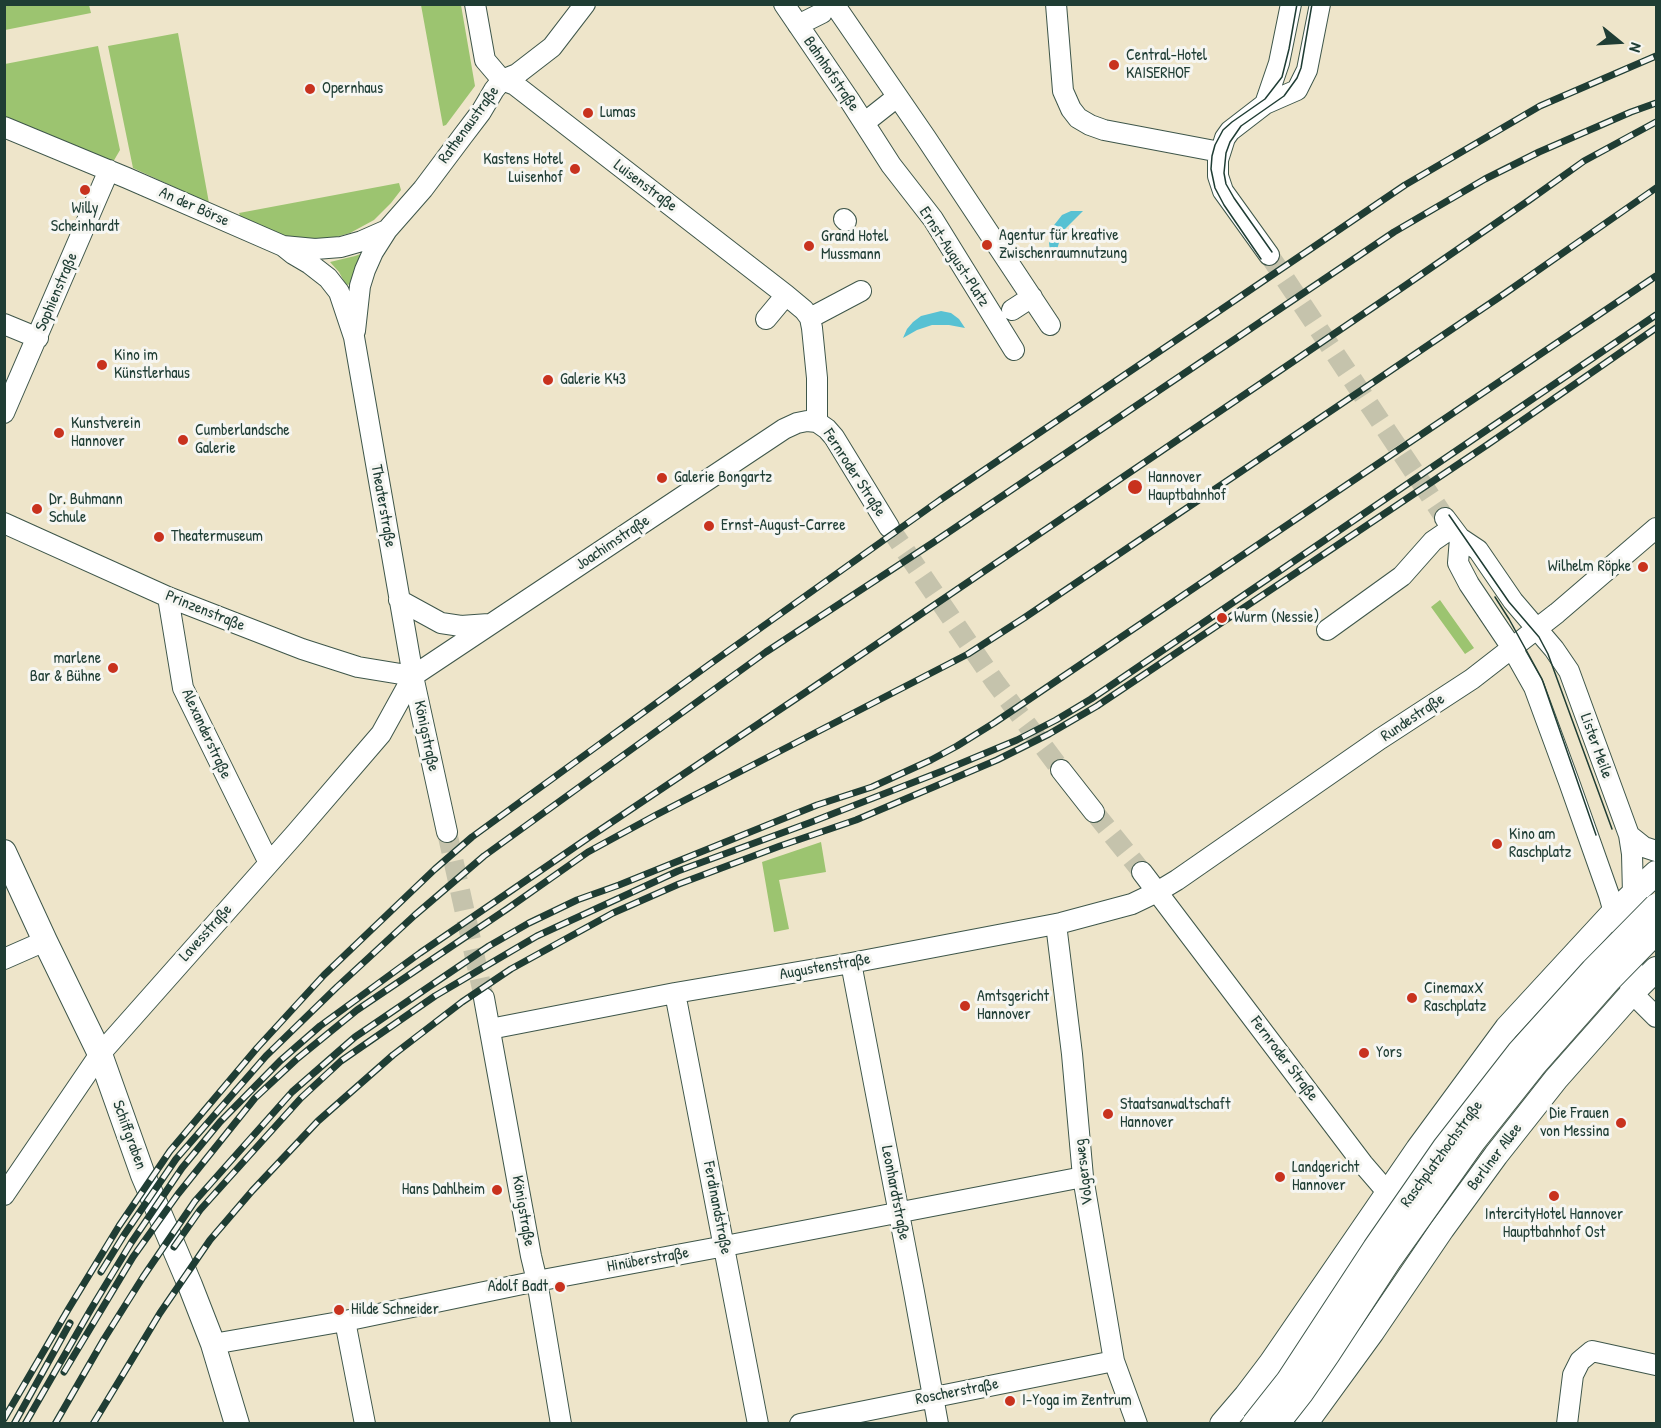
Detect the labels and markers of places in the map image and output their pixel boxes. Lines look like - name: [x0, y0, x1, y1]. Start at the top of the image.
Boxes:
- place label: Central-Hotel KAISERHOF: [1126, 46, 1207, 84]
- marker: Central-Hotel KAISERHOF: [1107, 58, 1121, 72]
- place label: Opernhaus: [322, 79, 383, 99]
- marker: Opernhaus: [303, 82, 317, 96]
- place label: Lumas: [600, 103, 636, 123]
- marker: Lumas: [581, 106, 595, 120]
- place label: Kastens Hotel Luisenhof: [483, 150, 563, 188]
- marker: Kastens Hotel Luisenhof: [568, 162, 582, 176]
- marker: Willy Scheinhardt: [78, 183, 92, 197]
- place label: Willy Scheinhardt: [51, 199, 119, 237]
- place label: Agentur für kreative Zwischenraumnutzung: [999, 226, 1127, 264]
- place label: Grand Hotel Mussmann: [821, 227, 888, 265]
- marker: Agentur für kreative Zwischenraumnutzung: [980, 238, 994, 252]
- marker: Grand Hotel Mussmann: [802, 239, 816, 253]
- place label: Kino im Künstlerhaus: [114, 346, 190, 384]
- marker: Kino im Künstlerhaus: [95, 358, 109, 372]
- place label: Galerie K43: [560, 370, 626, 390]
- marker: Galerie K43: [541, 373, 555, 387]
- place label: Kunstverein Hannover: [71, 414, 141, 452]
- place label: Cumberlandsche Galerie: [195, 421, 290, 459]
- marker: Kunstverein Hannover: [52, 426, 66, 440]
- marker: Cumberlandsche Galerie: [176, 433, 190, 447]
- place label: Galerie Bongartz: [674, 468, 772, 488]
- place label: Hannover Hauptbahnhof: [1148, 468, 1226, 506]
- marker: Galerie Bongartz: [655, 471, 669, 485]
- marker: Hannover Hauptbahnhof: [1126, 478, 1144, 496]
- place label: Dr. Buhmann Schule: [49, 490, 123, 528]
- marker: Dr. Buhmann Schule: [30, 502, 44, 516]
- place label: Ernst-August-Carree: [721, 516, 846, 536]
- marker: Ernst-August-Carree: [702, 519, 716, 533]
- place label: Theatermuseum: [171, 527, 263, 547]
- marker: Theatermuseum: [152, 530, 166, 544]
- place label: Wilhelm Röpke: [1548, 557, 1631, 577]
- marker: Wilhelm Röpke: [1636, 560, 1650, 574]
- place label: Wurm (Nessie): [1234, 608, 1319, 628]
- marker: Wurm (Nessie): [1215, 611, 1229, 625]
- place label: marlene Bar & Bühne: [30, 649, 101, 687]
- marker: marlene Bar & Bühne: [106, 661, 120, 675]
- place label: Kino am Raschplatz: [1509, 825, 1571, 863]
- marker: Kino am Raschplatz: [1490, 837, 1504, 851]
- place label: CinemaxX Raschplatz: [1424, 979, 1486, 1017]
- place label: Amtsgericht Hannover: [977, 987, 1049, 1025]
- marker: CinemaxX Raschplatz: [1405, 991, 1419, 1005]
- marker: Amtsgericht Hannover: [958, 999, 972, 1013]
- place label: Yors: [1376, 1043, 1402, 1063]
- marker: Yors: [1357, 1046, 1371, 1060]
- place label: Staatsanwaltschaft Hannover: [1120, 1095, 1231, 1133]
- place label: Die Frauen von Messina: [1540, 1104, 1609, 1142]
- marker: Staatsanwaltschaft Hannover: [1101, 1107, 1115, 1121]
- marker: Die Frauen von Messina: [1614, 1116, 1628, 1130]
- place label: Landgericht Hannover: [1292, 1158, 1359, 1196]
- marker: Landgericht Hannover: [1273, 1170, 1287, 1184]
- place label: Hans Dahlheim: [402, 1180, 485, 1200]
- marker: Hans Dahlheim: [490, 1183, 504, 1197]
- marker: IntercityHotel Hannover Hauptbahnhof Ost: [1547, 1189, 1561, 1203]
- place label: IntercityHotel Hannover Hauptbahnhof Ost: [1485, 1205, 1623, 1243]
- place label: Adolf Badt: [488, 1277, 548, 1297]
- marker: Adolf Badt: [553, 1280, 567, 1294]
- place label: Hilde Schneider: [351, 1300, 439, 1320]
- marker: Hilde Schneider: [332, 1303, 346, 1317]
- place label: I-Yoga im Zentrum: [1022, 1391, 1132, 1411]
- marker: I-Yoga im Zentrum: [1003, 1394, 1017, 1408]

